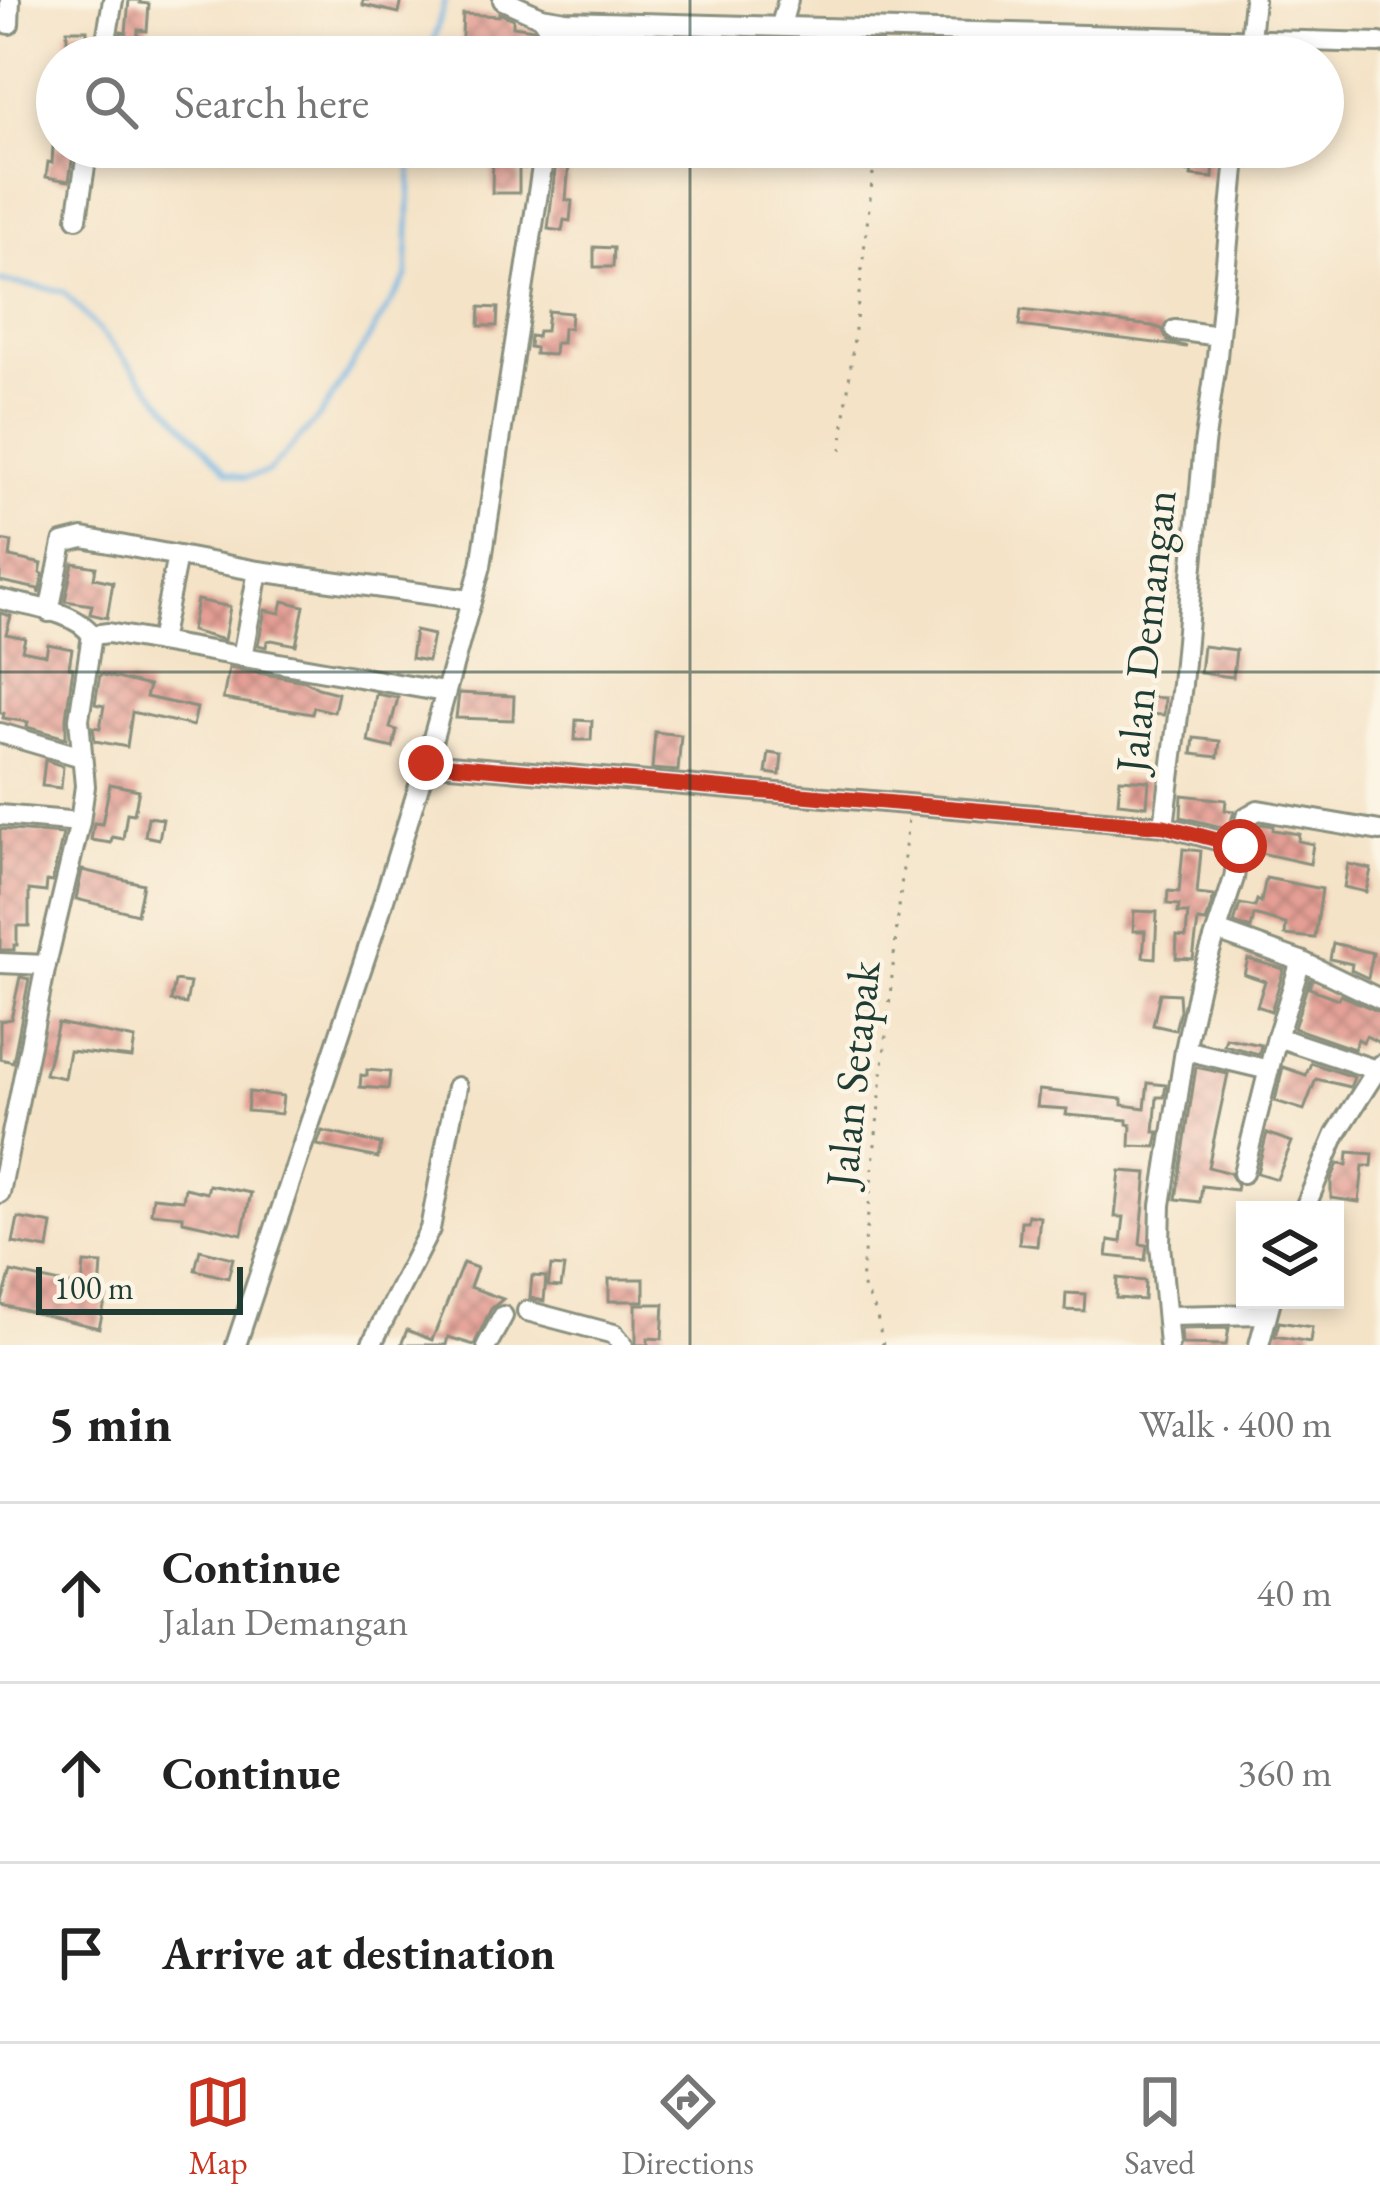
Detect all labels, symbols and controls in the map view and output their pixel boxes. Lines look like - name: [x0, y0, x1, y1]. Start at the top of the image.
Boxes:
- search box: [36, 36, 1344, 168]
- icon: search: [78, 69, 144, 135]
- text: Search here: [174, 73, 369, 131]
- street label: Jalan Demangan: [1101, 487, 1189, 779]
- route end: [399, 736, 453, 790]
- route start: [1213, 819, 1267, 873]
- street label: Jalan Setapak: [811, 957, 893, 1194]
- map controls: [1236, 1201, 1344, 1309]
- button: layers: [1236, 1201, 1344, 1309]
- scale bar: [36, 1261, 243, 1314]
- text: 100 m: [54, 1266, 134, 1309]
- text: 5 min: [48, 1390, 172, 1456]
- text: Walk · 400 m: [1139, 1398, 1332, 1449]
- text: Continue: [162, 1538, 340, 1596]
- icon: ahead: [48, 1560, 114, 1626]
- text: 40 m: [1256, 1567, 1332, 1618]
- text: Jalan Demangan: [162, 1596, 408, 1647]
- icon: ahead: [48, 1740, 114, 1806]
- text: Continue: [162, 1744, 340, 1802]
- text: 360 m: [1238, 1747, 1332, 1798]
- icon: arrive: [48, 1920, 114, 1986]
- text: Arrive at destination: [162, 1924, 555, 1982]
- tab: Map: [185, 2069, 251, 2184]
- tab: Directions: [621, 2069, 754, 2184]
- tab: Saved: [1124, 2069, 1195, 2184]

